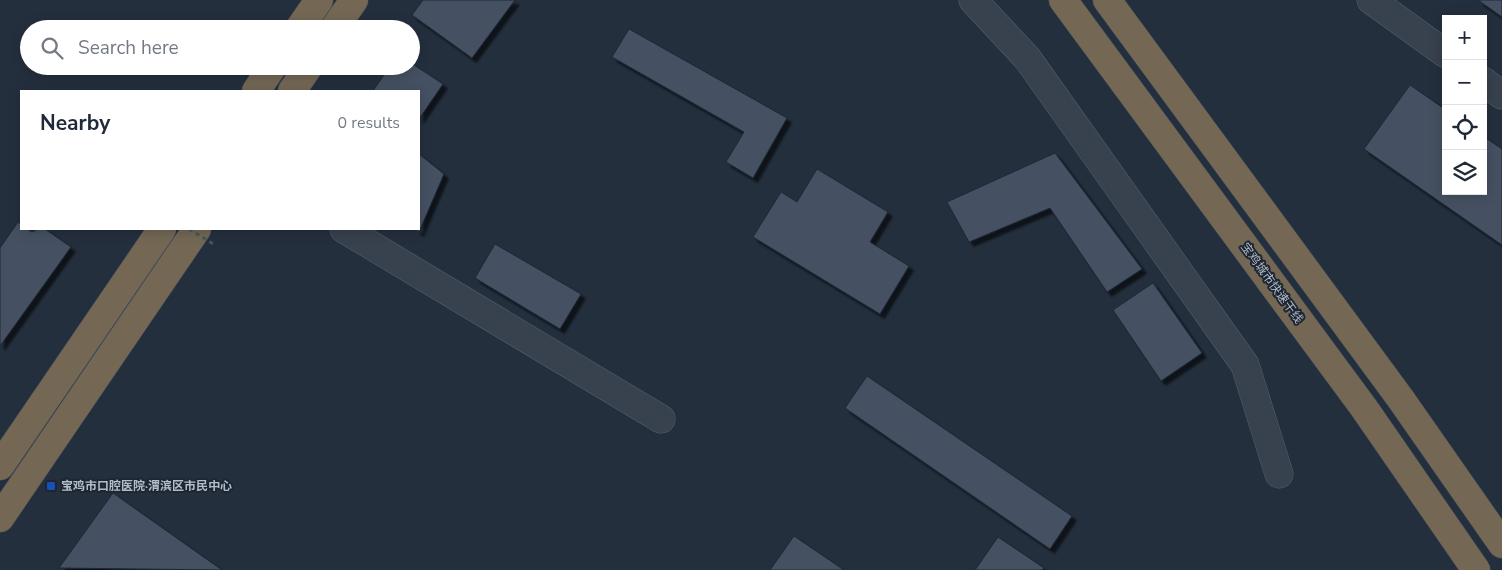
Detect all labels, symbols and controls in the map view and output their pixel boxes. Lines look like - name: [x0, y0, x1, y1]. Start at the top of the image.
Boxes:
- map controls: [1442, 15, 1487, 195]
- button: +: [1442, 15, 1487, 60]
- search box: [20, 20, 420, 75]
- icon: search: [38, 34, 66, 62]
- text: Search here: [78, 35, 179, 61]
- button: −: [1442, 60, 1487, 105]
- button: locate: [1442, 105, 1487, 150]
- text: Nearby: [40, 109, 110, 137]
- text: 0 results: [338, 112, 400, 134]
- button: layers: [1442, 150, 1487, 195]
- street label: 宝鸡城市快速干线: [1237, 239, 1307, 327]
- place label: 宝鸡市口腔医院·渭滨区市民中心: [61, 478, 232, 494]
- marker: 宝鸡市口腔医院·渭滨区市民中心: [45, 480, 57, 492]

